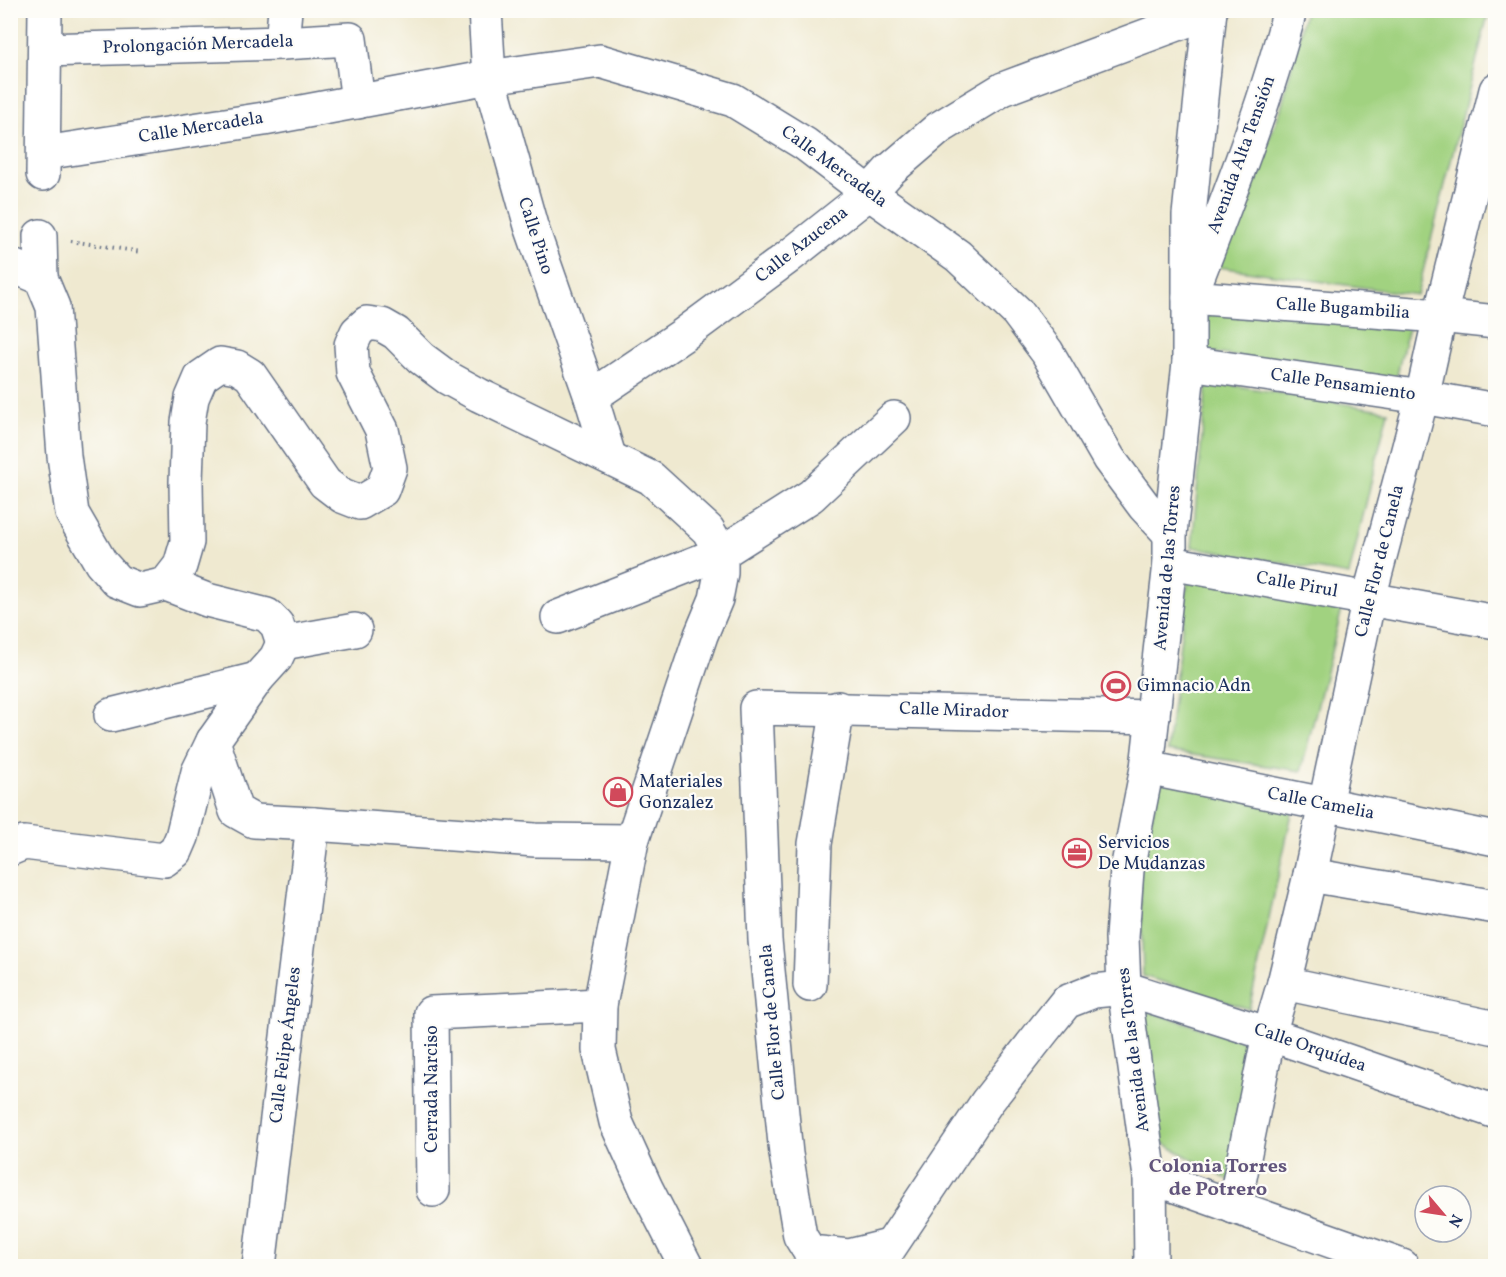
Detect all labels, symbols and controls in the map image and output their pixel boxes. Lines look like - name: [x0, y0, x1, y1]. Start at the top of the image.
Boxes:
- street label: Prolongación Mercadela: [102, 29, 294, 61]
- street label: Avenida Alta Tensión: [1202, 72, 1282, 238]
- street label: Calle Mercadela: [137, 106, 265, 150]
- street label: Calle Mercadela: [776, 120, 892, 214]
- street label: Calle Pino: [511, 194, 559, 278]
- street label: Calle Azucena: [750, 201, 854, 289]
- street label: Calle Bugambilia: [1275, 292, 1411, 326]
- street label: Calle Pensamiento: [1269, 362, 1417, 408]
- street label: Calle Flor de Canela: [1349, 482, 1411, 640]
- street label: Avenida de las Torres: [1148, 484, 1188, 652]
- street label: Calle Pirul: [1254, 566, 1340, 604]
- sports icon: Gimnacio Adn: [1100, 670, 1132, 702]
- place label: Gimnacio Adn: [1137, 674, 1251, 699]
- street label: Calle Mirador: [899, 697, 1010, 725]
- place label: Materiales Gonzalez: [639, 770, 723, 816]
- shop icon: Materiales Gonzalez: [602, 776, 634, 808]
- street label: Calle Camelia: [1265, 781, 1377, 827]
- place label: Servicios De Mudanzas: [1098, 831, 1205, 877]
- office icon: Servicios De Mudanzas: [1061, 837, 1093, 869]
- street label: Calle Flor de Canela: [754, 943, 792, 1101]
- street label: Calle Felipe Ángeles: [264, 965, 308, 1125]
- street label: Avenida de las Torres: [1111, 966, 1157, 1134]
- street label: Calle Orquídea: [1250, 1017, 1370, 1079]
- street label: Cerrada Narciso: [420, 1025, 445, 1153]
- district label: Colonia Torres de Potrero: [1149, 1153, 1287, 1204]
- north arrow: [1413, 1184, 1473, 1244]
- text: N: [1442, 1210, 1467, 1231]

